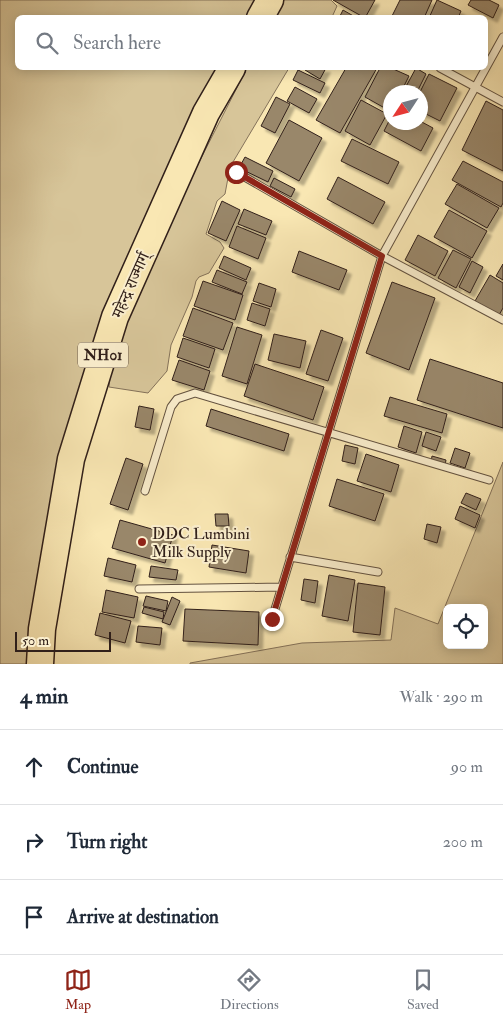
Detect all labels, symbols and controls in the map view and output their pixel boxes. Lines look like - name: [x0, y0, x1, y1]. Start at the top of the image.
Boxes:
- search box: [15, 15, 488, 70]
- icon: search: [33, 29, 61, 57]
- text: Search here: [73, 31, 161, 55]
- north arrow: [383, 85, 428, 130]
- route start: [225, 161, 248, 184]
- street label: महेन्द्र राज्मार्ग्: [107, 247, 155, 322]
- road number: NH01: [78, 342, 128, 368]
- place label: DDC Lumbini Milk Supply: [152, 524, 250, 563]
- marker: DDC Lumbini Milk Supply: [136, 536, 148, 548]
- map controls: [443, 604, 488, 649]
- button: locate: [443, 604, 488, 649]
- route end: [261, 608, 284, 631]
- scale bar: [15, 629, 111, 652]
- text: 50 m: [22, 632, 49, 649]
- text: 4 min: [20, 683, 68, 710]
- text: Walk · 290 m: [400, 687, 483, 707]
- icon: ahead: [20, 753, 48, 781]
- text: Continue: [67, 755, 138, 779]
- text: 90 m: [451, 757, 483, 777]
- icon: right: [20, 828, 48, 856]
- text: Turn right: [67, 830, 147, 854]
- text: 200 m: [443, 832, 483, 852]
- icon: arrive: [20, 903, 48, 931]
- text: Arrive at destination: [67, 905, 219, 929]
- tab: Map: [64, 966, 92, 1013]
- tab: Directions: [220, 966, 279, 1013]
- tab: Saved: [407, 966, 439, 1013]

